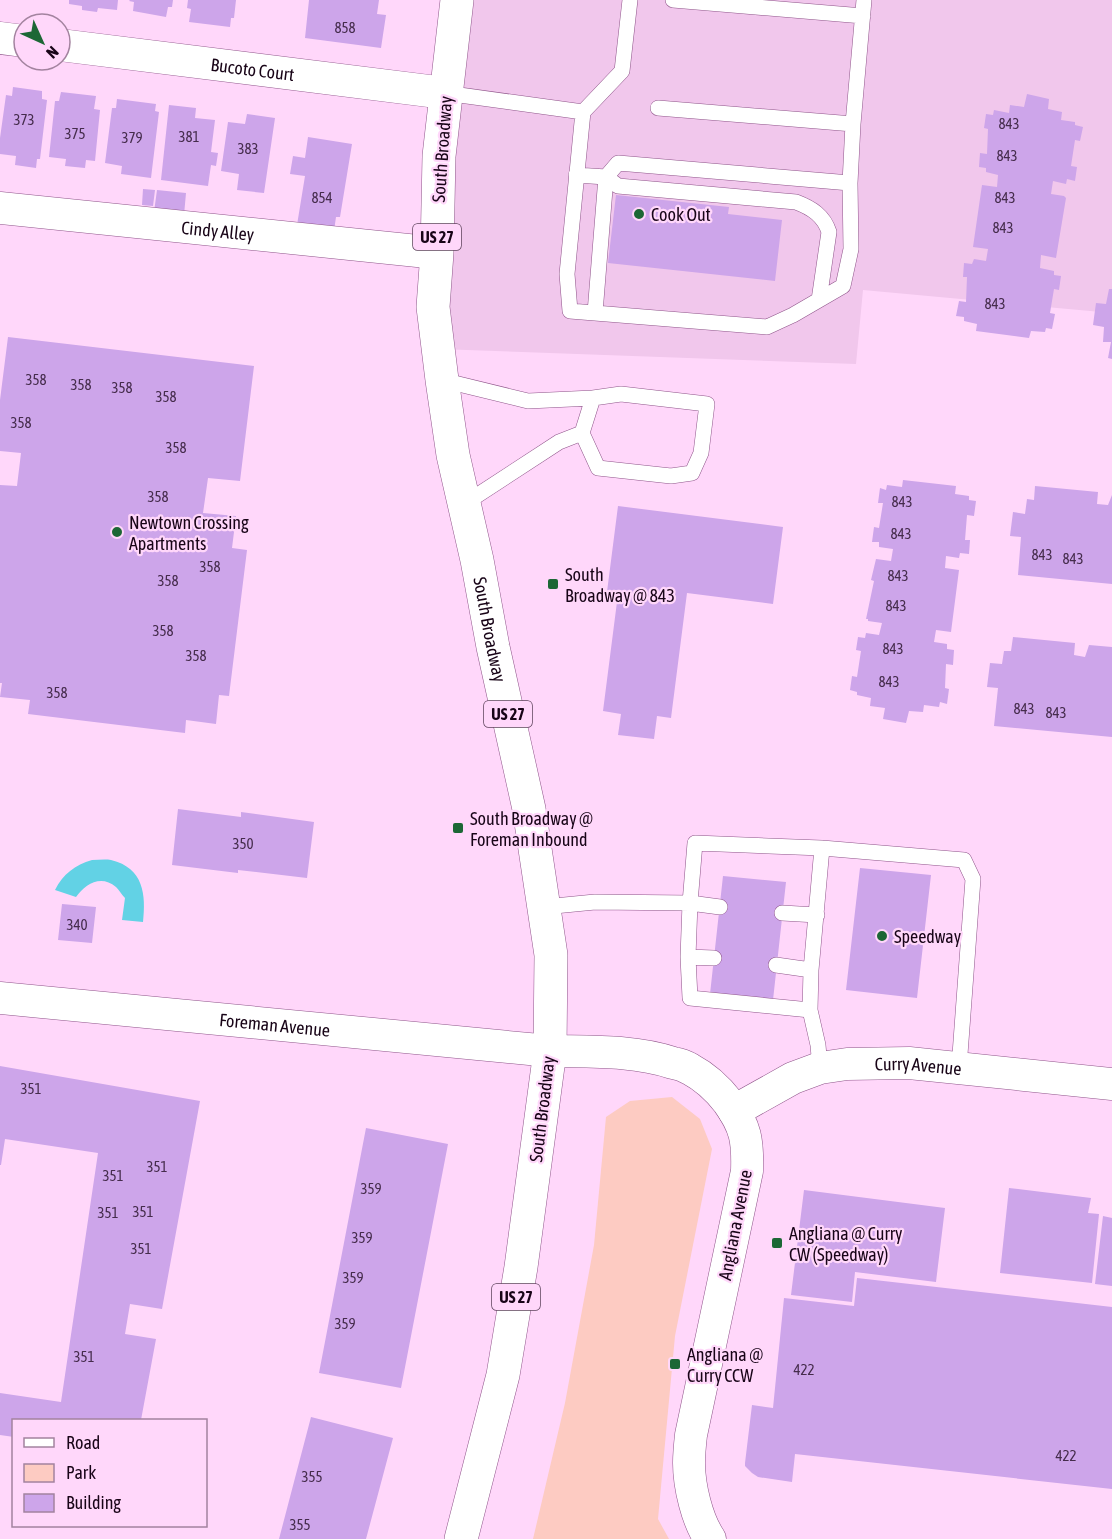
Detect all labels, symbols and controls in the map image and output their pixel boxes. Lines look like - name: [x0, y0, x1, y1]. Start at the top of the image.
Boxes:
- north arrow: [12, 12, 72, 72]
- house number: 858: [334, 19, 356, 36]
- text: N: [43, 43, 62, 62]
- street label: Bucoto Court: [210, 53, 295, 85]
- street label: South Broadway: [428, 95, 456, 203]
- house number: 373: [13, 111, 35, 128]
- house number: 843: [998, 115, 1020, 132]
- house number: 375: [64, 125, 86, 142]
- house number: 381: [178, 128, 200, 145]
- house number: 379: [121, 129, 143, 146]
- house number: 383: [237, 140, 259, 157]
- house number: 843: [996, 147, 1018, 164]
- house number: 854: [311, 189, 333, 206]
- house number: 843: [994, 189, 1016, 206]
- place label: Cook Out: [651, 204, 711, 225]
- marker: Cook Out: [632, 207, 646, 221]
- street label: Cindy Alley: [180, 216, 255, 245]
- house number: 843: [992, 219, 1014, 236]
- road number: US 27: [413, 224, 461, 250]
- house number: 843: [984, 295, 1006, 312]
- house number: 358: [25, 371, 47, 388]
- house number: 358: [70, 376, 92, 393]
- house number: 358: [111, 379, 133, 396]
- house number: 358: [155, 388, 177, 405]
- house number: 358: [10, 414, 32, 431]
- house number: 358: [165, 439, 187, 456]
- house number: 358: [147, 488, 169, 505]
- house number: 843: [891, 493, 913, 510]
- place label: Newtown Crossing Apartments: [129, 512, 249, 554]
- marker: Newtown Crossing Apartments: [110, 525, 124, 539]
- house number: 843: [890, 525, 912, 542]
- house number: 843: [1031, 546, 1053, 563]
- house number: 843: [1062, 550, 1084, 567]
- house number: 358: [199, 558, 221, 575]
- place label: South Broadway @ 843: [565, 564, 675, 606]
- house number: 843: [887, 567, 909, 584]
- house number: 358: [157, 572, 179, 589]
- street label: South Broadway: [470, 575, 511, 684]
- marker: South Broadway @ 843: [546, 577, 560, 591]
- house number: 843: [885, 597, 907, 614]
- house number: 358: [152, 622, 174, 639]
- house number: 843: [882, 640, 904, 657]
- house number: 358: [185, 647, 207, 664]
- house number: 843: [878, 673, 900, 690]
- house number: 358: [46, 684, 68, 701]
- house number: 843: [1013, 700, 1035, 717]
- road number: US 27: [484, 701, 532, 727]
- house number: 843: [1045, 704, 1067, 721]
- place label: South Broadway @ Foreman Inbound: [470, 808, 593, 850]
- marker: South Broadway @ Foreman Inbound: [451, 821, 465, 835]
- house number: 350: [232, 835, 254, 852]
- house number: 340: [66, 916, 88, 933]
- place label: Speedway: [894, 926, 961, 947]
- marker: Speedway: [875, 929, 889, 943]
- street label: Foreman Avenue: [218, 1009, 331, 1040]
- street label: Curry Avenue: [875, 1052, 963, 1079]
- street label: South Broadway: [525, 1055, 559, 1163]
- house number: 351: [20, 1080, 42, 1097]
- house number: 351: [146, 1158, 168, 1175]
- house number: 351: [102, 1167, 124, 1184]
- street label: Angliana Avenue: [714, 1168, 756, 1282]
- house number: 359: [360, 1180, 382, 1197]
- house number: 351: [132, 1203, 154, 1220]
- house number: 351: [97, 1204, 119, 1221]
- place label: Angliana @ Curry CW (Speedway): [789, 1223, 902, 1265]
- house number: 359: [351, 1229, 373, 1246]
- marker: Angliana @ Curry CW (Speedway): [770, 1236, 784, 1250]
- house number: 351: [130, 1240, 152, 1257]
- house number: 359: [342, 1269, 364, 1286]
- road number: US 27: [492, 1284, 540, 1310]
- house number: 359: [334, 1315, 356, 1332]
- place label: Angliana @ Curry CCW: [687, 1344, 763, 1386]
- house number: 351: [73, 1348, 95, 1365]
- marker: Angliana @ Curry CCW: [668, 1357, 682, 1371]
- house number: 422: [793, 1361, 815, 1378]
- legend: [12, 1419, 207, 1527]
- text: Road: [66, 1432, 100, 1453]
- house number: 422: [1055, 1447, 1077, 1464]
- text: Park: [66, 1462, 96, 1483]
- house number: 355: [301, 1468, 323, 1485]
- text: Building: [66, 1492, 121, 1513]
- house number: 355: [289, 1516, 311, 1533]

